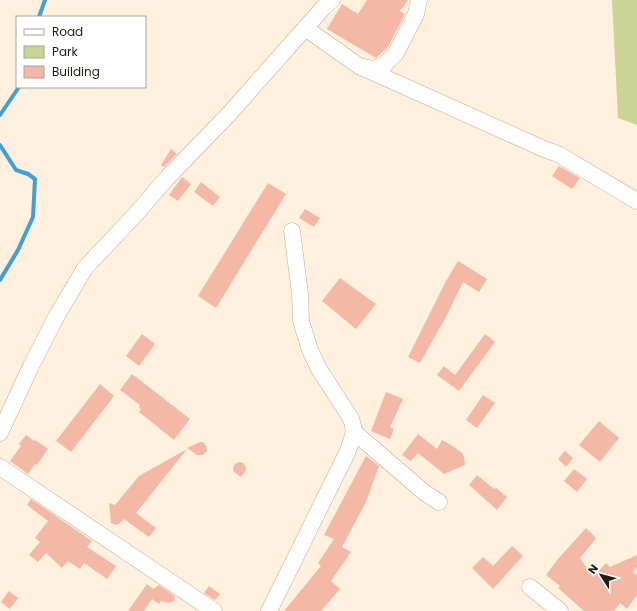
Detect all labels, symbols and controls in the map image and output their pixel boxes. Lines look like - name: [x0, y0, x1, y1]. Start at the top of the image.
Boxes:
- legend: [16, 16, 146, 88]
- text: Road: [52, 23, 83, 40]
- text: Park: [52, 43, 79, 60]
- text: Building: [52, 63, 100, 80]
- north arrow: [581, 555, 621, 595]
- text: N: [584, 561, 602, 577]

